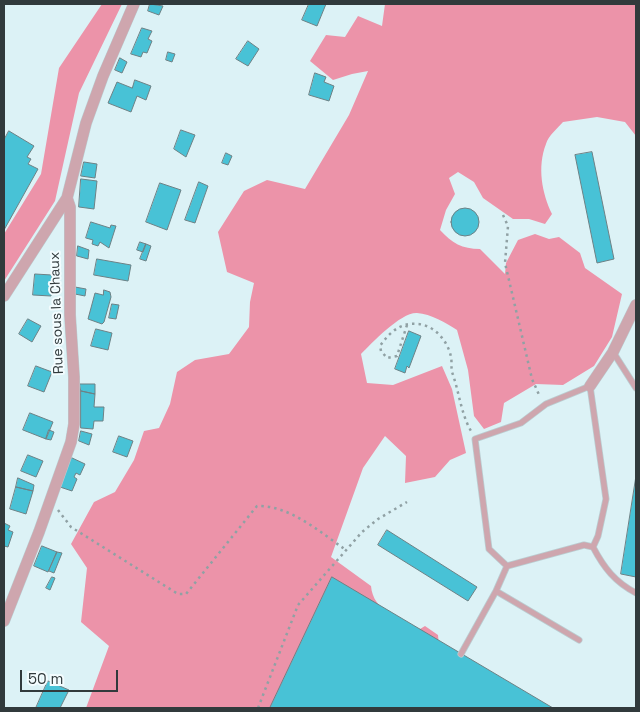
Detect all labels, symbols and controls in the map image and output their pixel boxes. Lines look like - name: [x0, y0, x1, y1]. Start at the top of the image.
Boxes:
- street label: Rue sous la Chaux: [46, 252, 68, 374]
- scale bar: [22, 660, 120, 692]
- text: 50 m: [28, 669, 63, 688]

